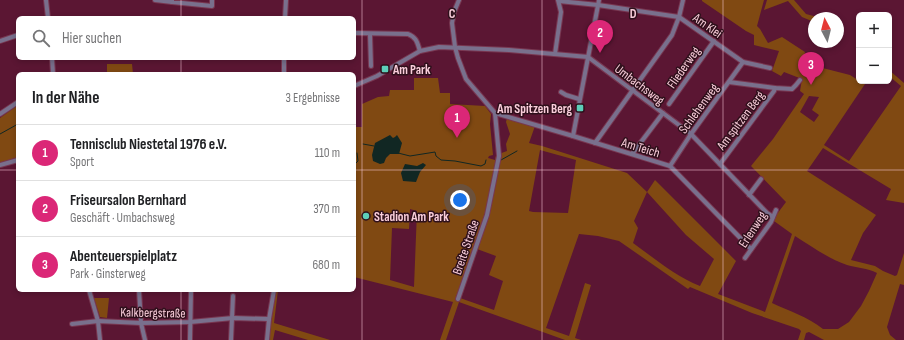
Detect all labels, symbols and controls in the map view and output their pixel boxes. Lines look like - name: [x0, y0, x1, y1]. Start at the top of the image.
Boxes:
- text: C: [449, 6, 456, 22]
- text: D: [630, 6, 637, 22]
- street label: Am Klei: [689, 9, 725, 42]
- north arrow: [808, 12, 844, 48]
- map controls: [856, 12, 892, 84]
- button: +: [856, 12, 892, 48]
- search box: [16, 16, 356, 60]
- pin: 2: [587, 20, 613, 53]
- icon: search: [30, 27, 52, 49]
- text: Hier suchen: [62, 29, 122, 48]
- street label: Fliederweg: [664, 44, 704, 92]
- button: −: [856, 48, 892, 84]
- pin: 3: [798, 52, 824, 85]
- street label: Umbachsweg: [611, 61, 667, 109]
- place label: Am Park: [392, 62, 431, 78]
- marker: Am Park: [380, 64, 390, 74]
- street label: Schlehenweg: [675, 80, 722, 137]
- text: In der Nähe: [32, 88, 99, 108]
- street label: Am spitzen Berg: [713, 88, 768, 154]
- text: 3 Ergebnisse: [286, 90, 340, 106]
- place label: Am Spitzen Berg: [496, 101, 573, 117]
- marker: Am Spitzen Berg: [575, 103, 585, 113]
- pin: 1: [444, 105, 470, 138]
- street label: Am Teich: [619, 134, 662, 161]
- text: Tennisclub Niestetal 1976 e.V.: [70, 135, 227, 154]
- text: 1: [42, 145, 48, 161]
- text: 110 m: [315, 145, 340, 161]
- text: Sport: [70, 154, 94, 170]
- your location: [450, 190, 470, 210]
- text: Friseursalon Bernhard: [70, 191, 186, 210]
- text: 2: [42, 201, 48, 217]
- text: 370 m: [313, 201, 340, 217]
- street label: Erlenweg: [735, 208, 770, 251]
- place label: Stadion Am Park: [374, 209, 449, 225]
- text: Geschäft · Umbachsweg: [70, 210, 175, 226]
- marker: Stadion Am Park: [361, 211, 371, 221]
- street label: Breite Straße: [449, 218, 483, 277]
- text: Abenteuerspielplatz: [70, 247, 177, 266]
- text: 3: [42, 257, 48, 273]
- text: 680 m: [312, 257, 340, 273]
- text: Park · Ginsterweg: [70, 266, 146, 282]
- street label: Kalkbergstraße: [120, 304, 186, 322]

